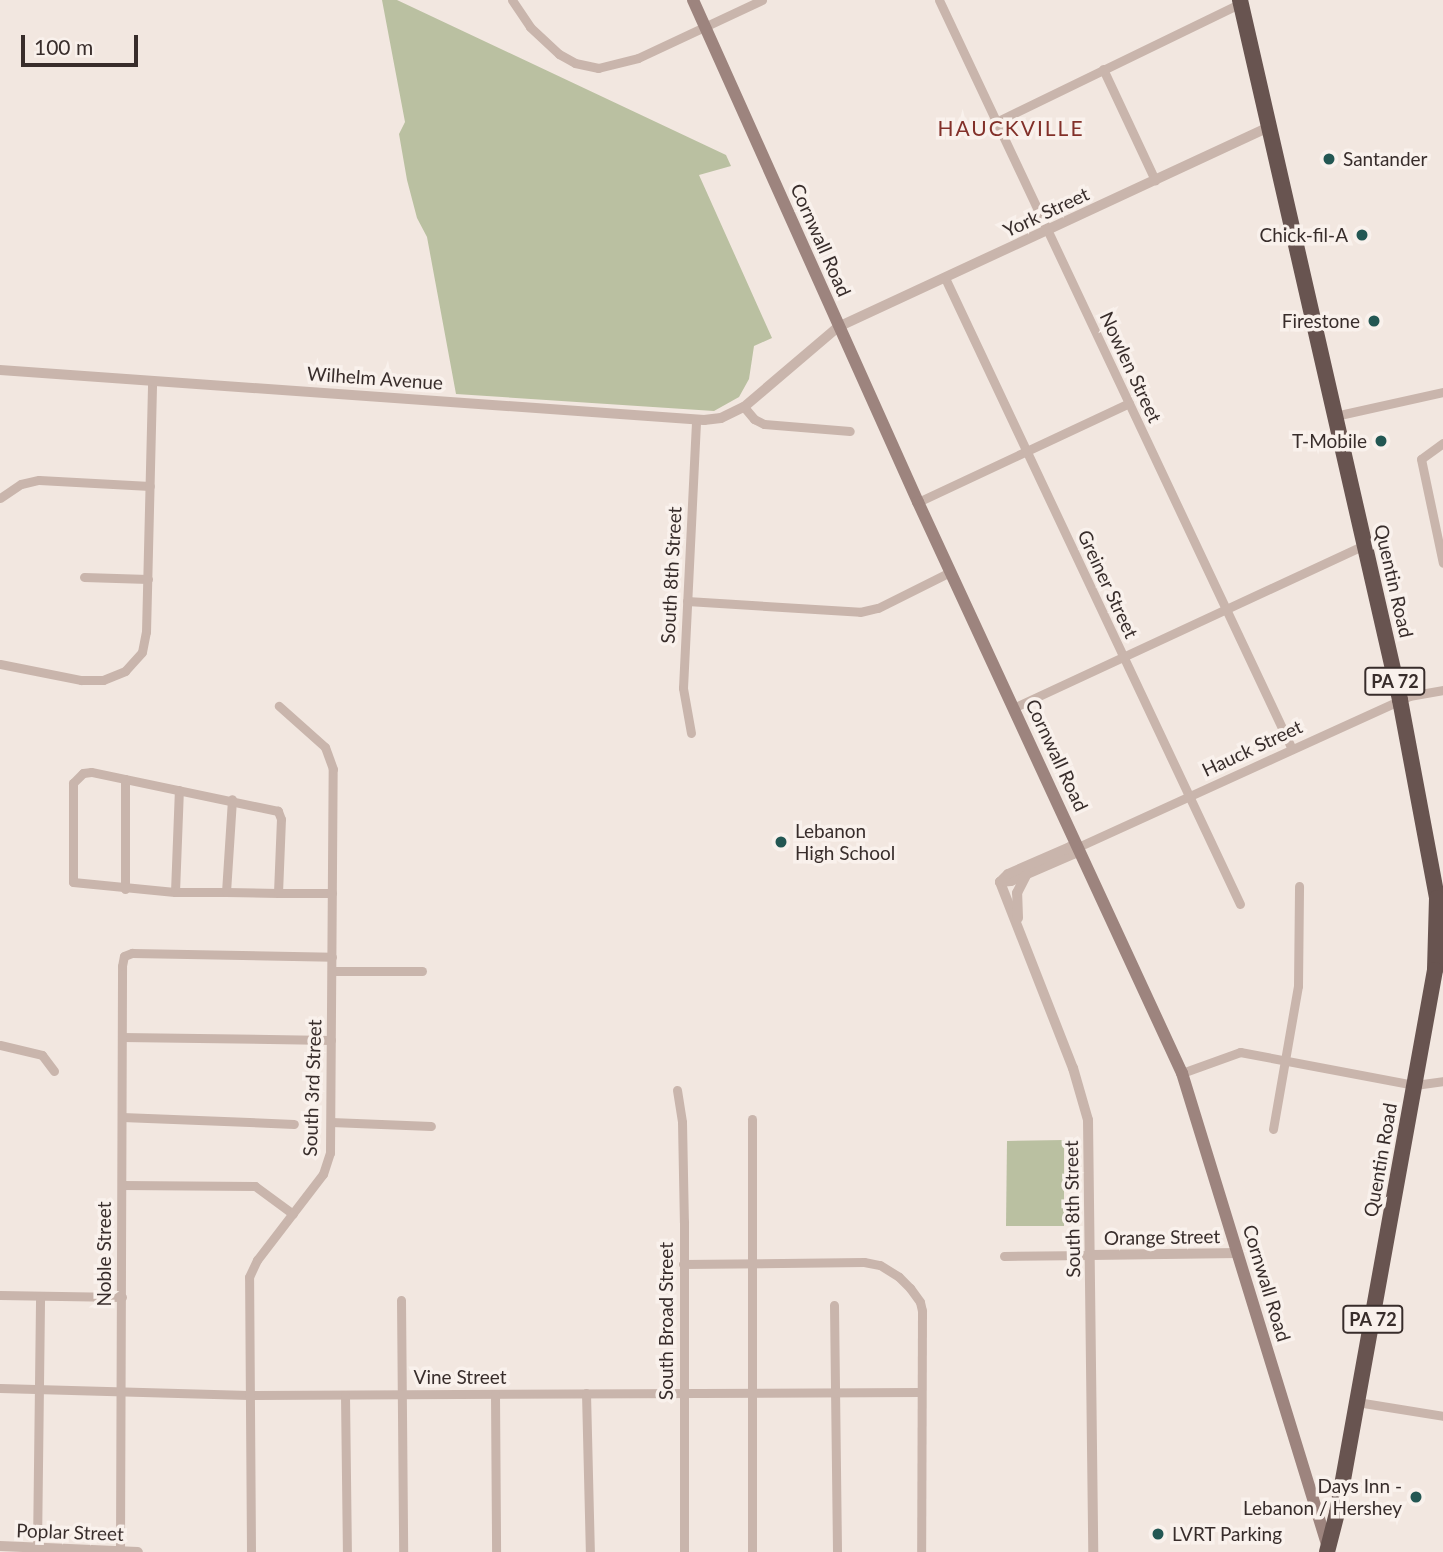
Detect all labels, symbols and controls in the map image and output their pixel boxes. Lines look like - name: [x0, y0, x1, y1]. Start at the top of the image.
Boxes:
- scale bar: [24, 21, 142, 65]
- text: 100 m: [34, 34, 93, 59]
- district label: HAUCKVILLE: [939, 115, 1083, 141]
- place label: Santander: [1343, 148, 1428, 170]
- marker: Santander: [1321, 151, 1337, 167]
- street label: Cornwall Road: [786, 180, 856, 300]
- street label: York Street: [999, 182, 1093, 242]
- place label: Chick-fil-A: [1260, 224, 1348, 246]
- marker: Chick-fil-A: [1354, 227, 1370, 243]
- street label: Nowlen Street: [1095, 308, 1167, 426]
- place label: Firestone: [1282, 310, 1360, 332]
- marker: Firestone: [1366, 313, 1382, 329]
- street label: Wilhelm Avenue: [306, 362, 444, 394]
- place label: T-Mobile: [1292, 430, 1367, 452]
- marker: T-Mobile: [1373, 433, 1389, 449]
- street label: South 8th Street: [656, 506, 686, 644]
- street label: Quentin Road: [1370, 522, 1418, 640]
- street label: Greiner Street: [1073, 526, 1143, 642]
- road number: PA 72: [1364, 666, 1426, 696]
- street label: Cornwall Road: [1021, 695, 1093, 815]
- street label: Hauck Street: [1198, 715, 1306, 781]
- place label: Lebanon High School: [795, 820, 895, 864]
- marker: Lebanon High School: [773, 834, 789, 850]
- street label: South 3rd Street: [298, 1019, 326, 1157]
- street label: Quentin Road: [1359, 1101, 1401, 1219]
- street label: South 8th Street: [1059, 1140, 1085, 1278]
- street label: Noble Street: [93, 1201, 115, 1307]
- street label: Cornwall Road: [1238, 1222, 1296, 1344]
- street label: Orange Street: [1104, 1225, 1220, 1249]
- street label: South Broad Street: [655, 1242, 677, 1400]
- road number: PA 72: [1342, 1304, 1404, 1334]
- street label: Vine Street: [414, 1366, 506, 1388]
- place label: Days Inn - Lebanon / Hershey: [1243, 1475, 1402, 1519]
- marker: Days Inn - Lebanon / Hershey: [1408, 1489, 1424, 1505]
- street label: Poplar Street: [16, 1519, 124, 1545]
- place label: LVRT Parking: [1172, 1523, 1283, 1545]
- marker: LVRT Parking: [1150, 1526, 1166, 1542]

